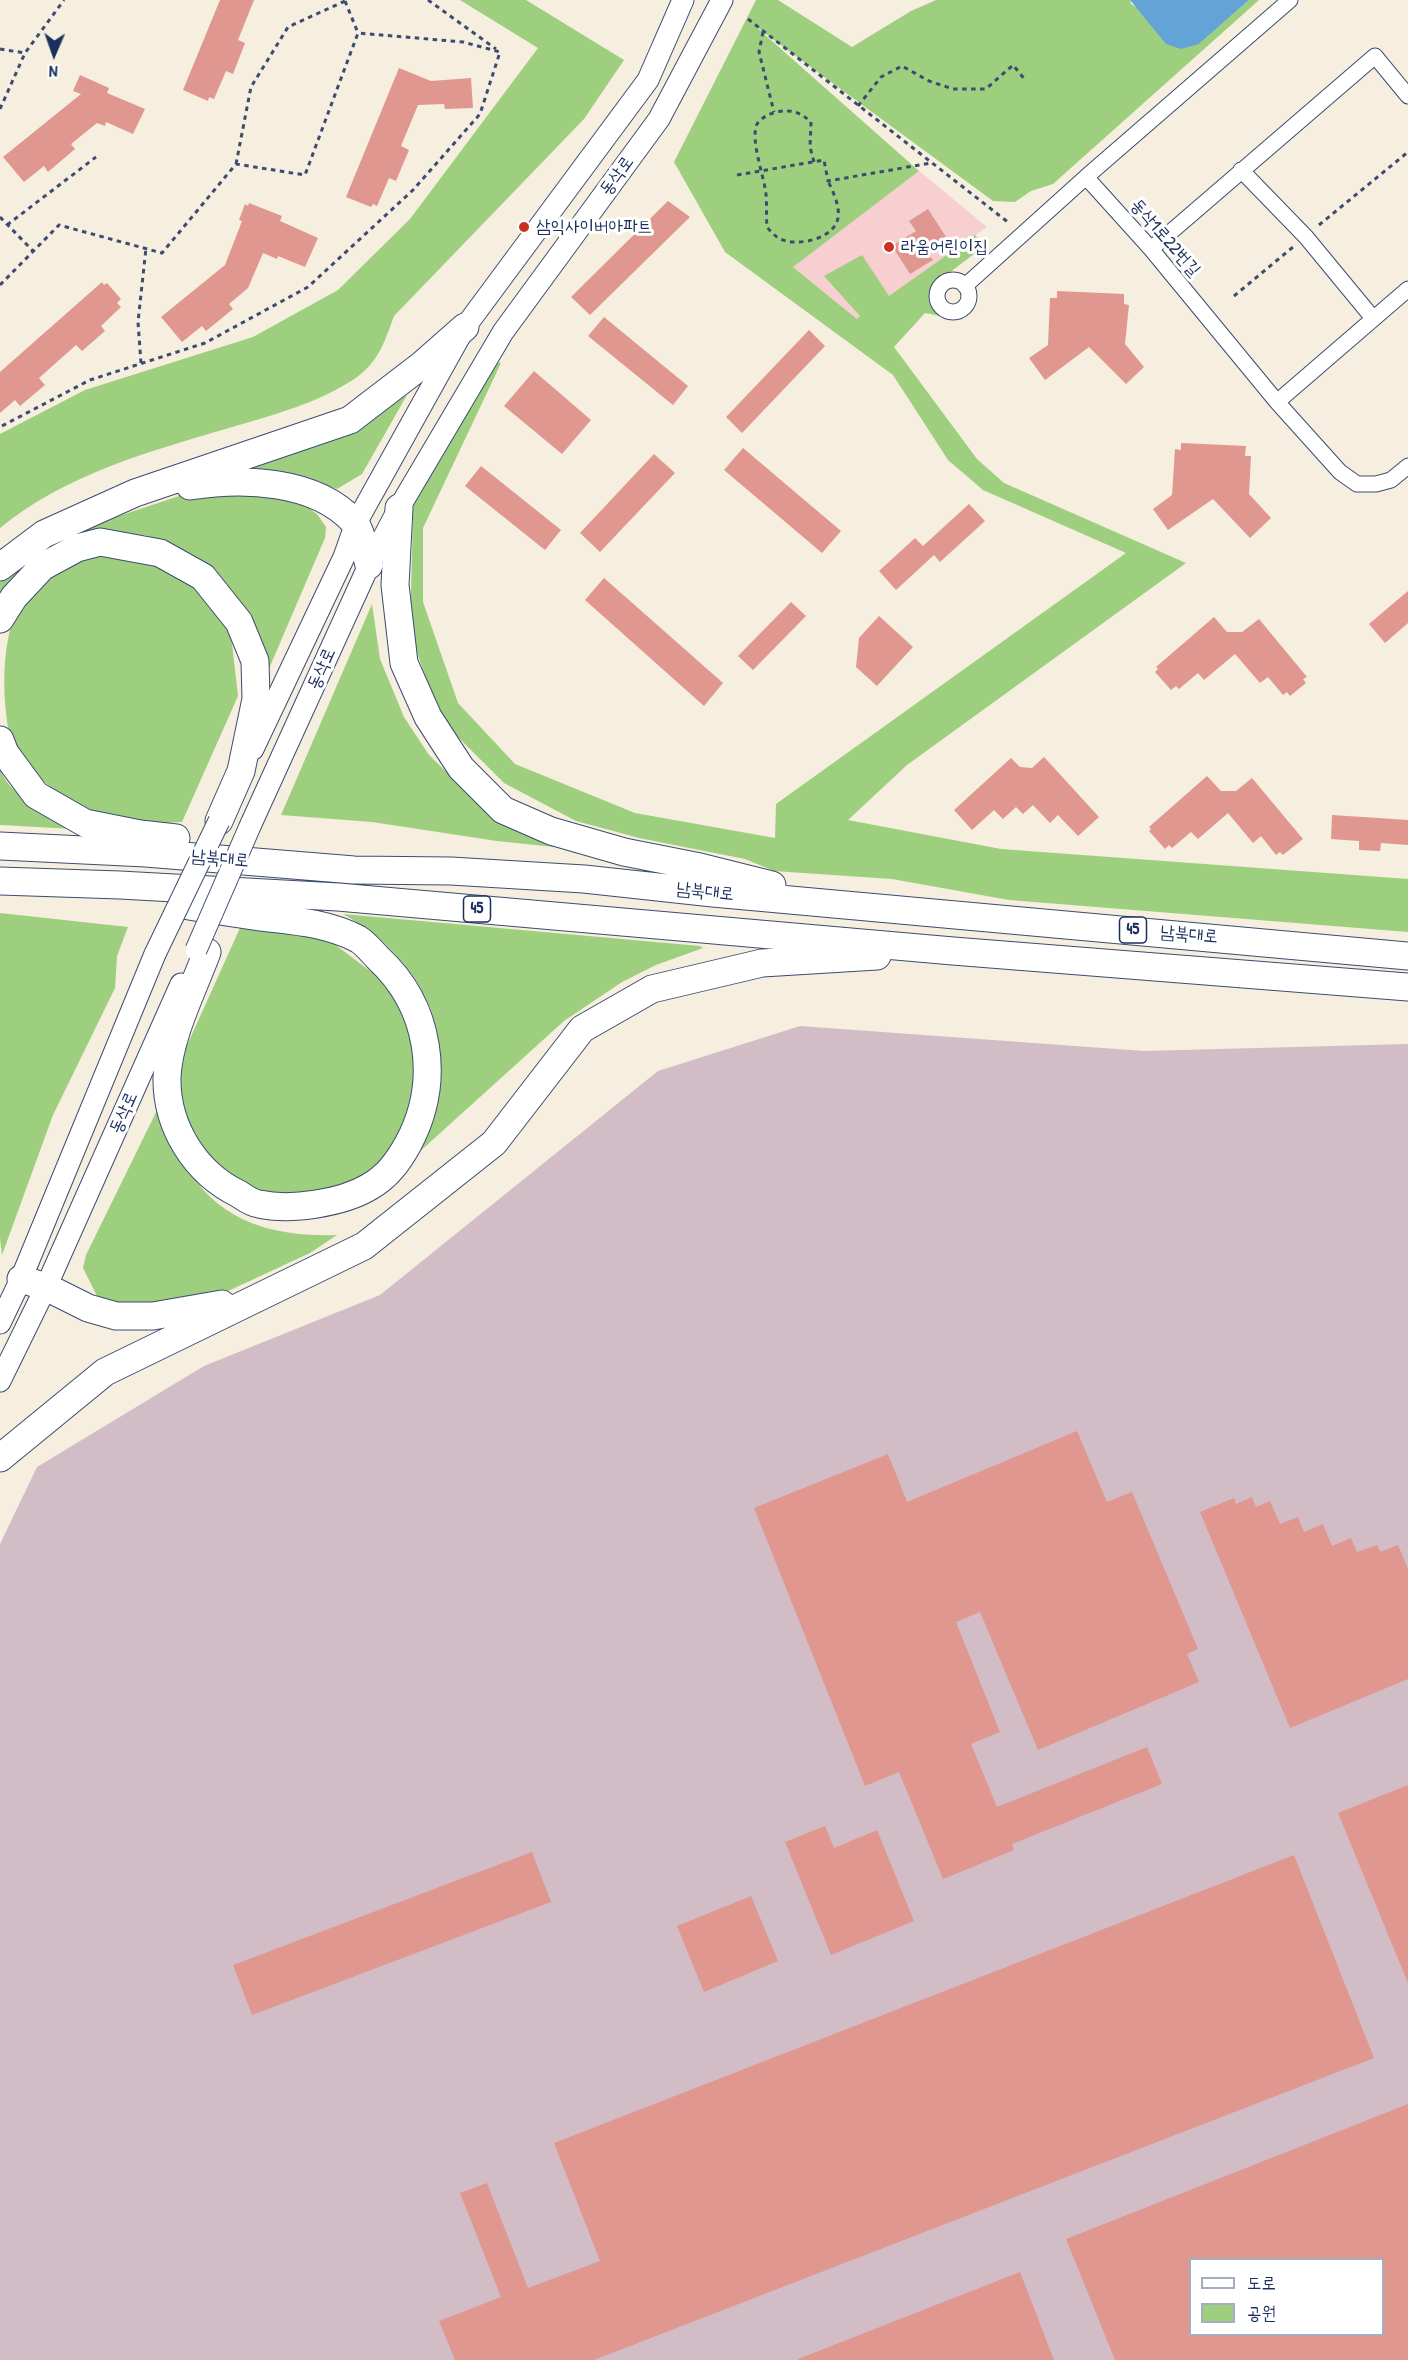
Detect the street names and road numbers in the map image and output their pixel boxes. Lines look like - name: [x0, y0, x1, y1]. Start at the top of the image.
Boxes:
- street label: 동삭로: [595, 152, 639, 200]
- street label: 동삭1로22번길: [1125, 195, 1205, 281]
- street label: 동삭로: [303, 645, 341, 693]
- street label: 남북대로: [190, 846, 250, 872]
- street label: 남북대로: [675, 878, 735, 906]
- road number: 45: [464, 896, 490, 922]
- road number: 45: [1120, 917, 1146, 943]
- street label: 남북대로: [1159, 922, 1219, 948]
- street label: 동삭로: [105, 1089, 143, 1137]

